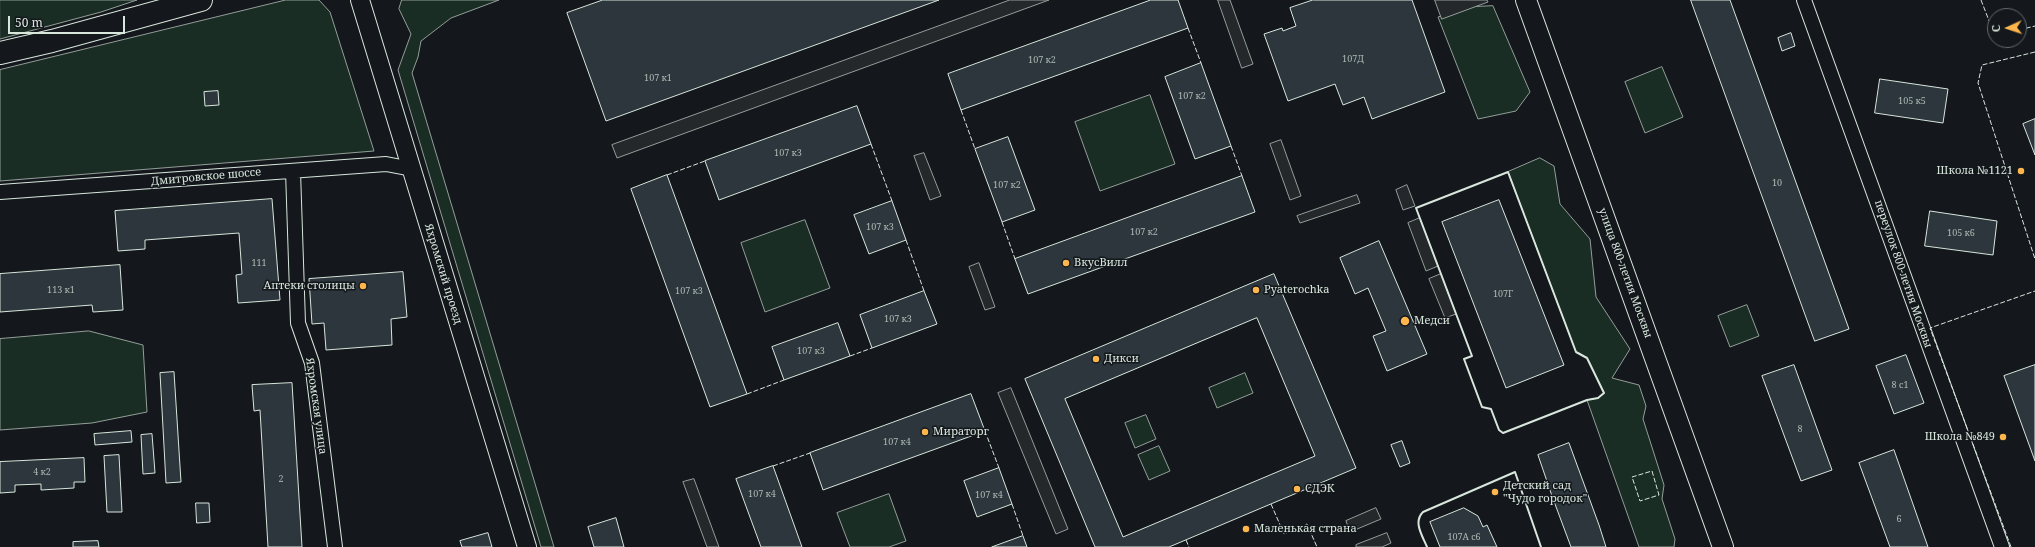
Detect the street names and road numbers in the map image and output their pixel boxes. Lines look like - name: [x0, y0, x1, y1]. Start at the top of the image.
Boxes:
- street label: Дмитровское шоссе: [150, 166, 262, 188]
- street label: переулок 800-летия Москвы: [1871, 198, 1935, 350]
- street label: улица 800-летия Москвы: [1595, 206, 1655, 340]
- street label: Яхромский проезд: [421, 222, 465, 326]
- street label: Яхромская улица: [303, 357, 329, 455]

